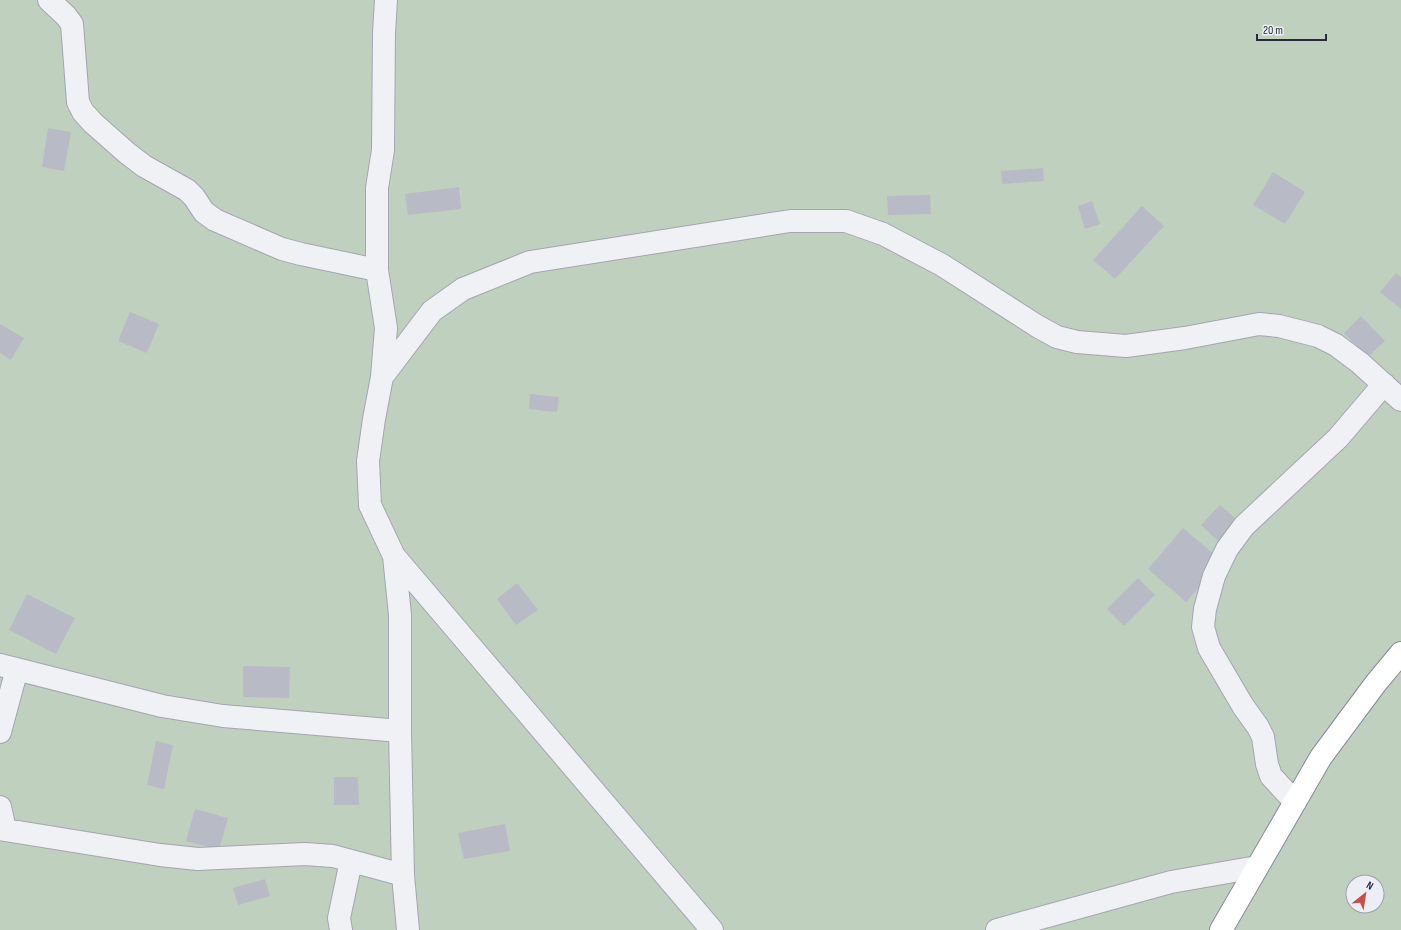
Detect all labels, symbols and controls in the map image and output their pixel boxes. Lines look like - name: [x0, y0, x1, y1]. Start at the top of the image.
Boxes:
- scale bar: [1257, 16, 1326, 42]
- text: 20 m: [1263, 23, 1283, 38]
- north arrow: [1345, 874, 1385, 914]
- text: N: [1364, 879, 1376, 893]

